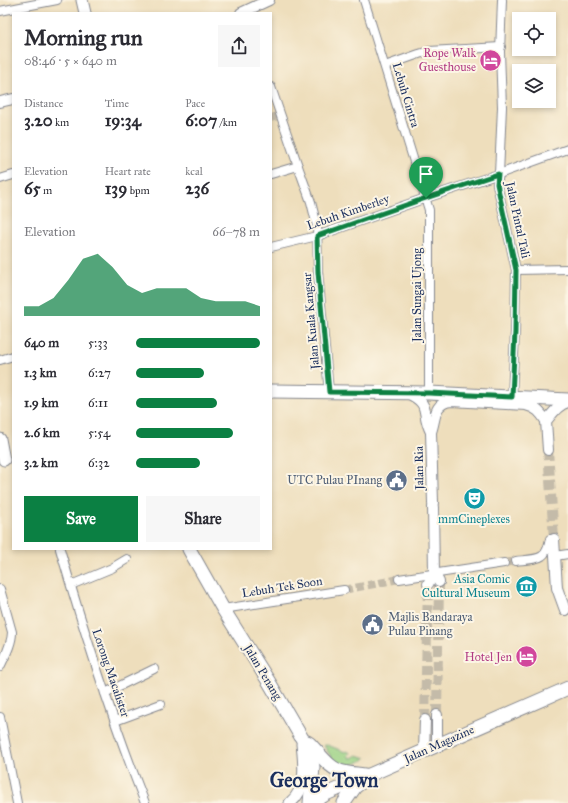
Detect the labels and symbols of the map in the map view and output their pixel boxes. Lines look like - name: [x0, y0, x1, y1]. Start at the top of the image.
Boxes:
- place label: Rope Walk Guesthouse: [419, 46, 476, 74]
- hotel icon: Rope Walk Guesthouse: [478, 47, 504, 73]
- street label: Lebuh Cintra: [390, 61, 423, 130]
- pin: [409, 157, 443, 198]
- street label: Jalan Pintal Tali: [502, 178, 533, 260]
- street label: Lebuh Kimberley: [305, 191, 391, 233]
- street label: Jalan Sungai Ujong: [410, 248, 425, 344]
- street label: Jalan Kuala Kangsar: [300, 271, 323, 372]
- street label: Jalan Ria: [412, 445, 427, 492]
- public building icon: UTC Pulau PInang: [384, 467, 410, 493]
- place label: UTC Pulau PInang: [287, 473, 382, 488]
- theatre icon: mmCineplexes: [461, 485, 487, 511]
- place label: mmCineplexes: [438, 512, 510, 526]
- place label: Asia Comic Cultural Museum: [422, 572, 510, 600]
- museum icon: Asia Comic Cultural Museum: [513, 573, 539, 599]
- street label: Lebuh Tek Soon: [241, 574, 324, 600]
- place label: Majlis Bandaraya Pulau Pinang: [388, 610, 473, 639]
- public building icon: Majlis Bandaraya Pulau Pinang: [360, 611, 386, 637]
- street label: Lorong Macalister: [88, 627, 133, 720]
- street label: Jalan Penang: [239, 640, 285, 703]
- hotel icon: Hotel Jen: [514, 644, 540, 670]
- place label: Hotel Jen: [464, 650, 513, 665]
- street label: Jalan Magazine: [400, 722, 477, 767]
- district label: George Town: [270, 768, 379, 793]

